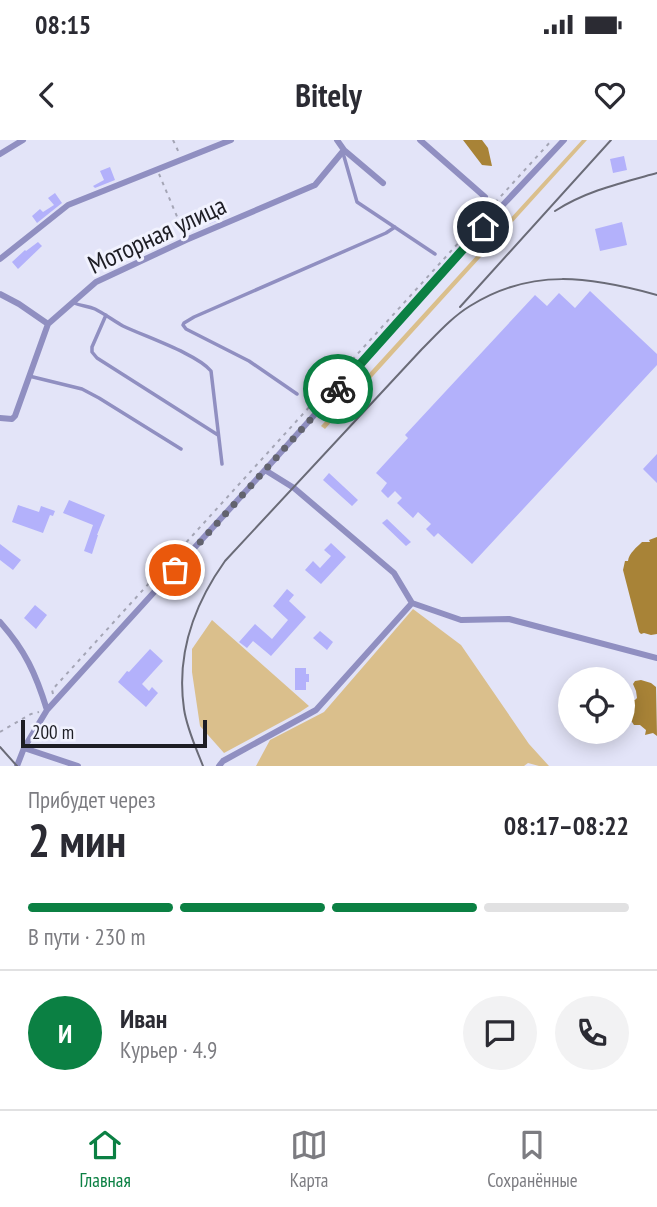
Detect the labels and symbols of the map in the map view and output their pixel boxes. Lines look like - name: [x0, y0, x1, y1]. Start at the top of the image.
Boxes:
- street label: Моторная улица: [83, 188, 231, 281]
- pin: [453, 197, 513, 257]
- courier: [303, 354, 373, 424]
- pin: [145, 540, 205, 600]
- scale bar: [21, 717, 206, 749]

